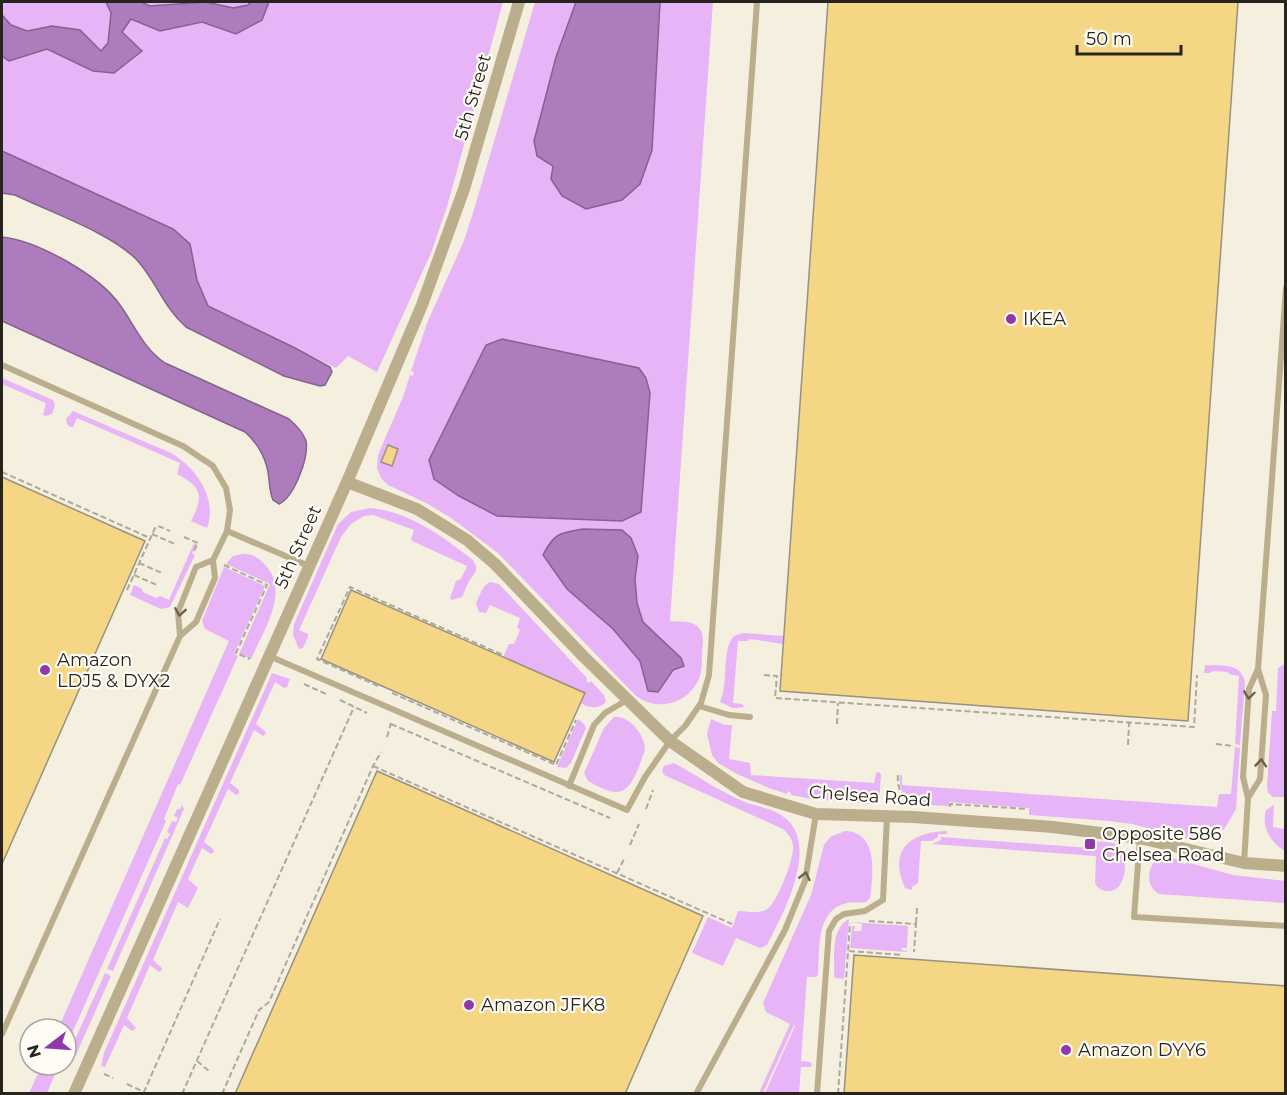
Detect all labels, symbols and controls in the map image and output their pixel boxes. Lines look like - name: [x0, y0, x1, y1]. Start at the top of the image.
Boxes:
- scale bar: [1077, 18, 1180, 56]
- text: 50 m: [1086, 28, 1132, 50]
- street label: 5th Street: [450, 51, 496, 143]
- place label: IKEA: [1023, 308, 1066, 330]
- marker: IKEA: [1004, 312, 1018, 326]
- street label: 5th Street: [270, 502, 326, 592]
- one-way arrow: [175, 607, 187, 617]
- place label: Amazon LDJ5 & DYX2: [57, 649, 170, 692]
- marker: Amazon LDJ5 & DYX2: [38, 663, 52, 677]
- one-way arrow: [1243, 691, 1256, 700]
- one-way arrow: [1254, 758, 1267, 767]
- street label: Chelsea Road: [808, 781, 932, 811]
- place label: Opposite 586 Chelsea Road: [1102, 823, 1224, 866]
- marker: Opposite 586 Chelsea Road: [1083, 837, 1097, 851]
- one-way arrow: [798, 871, 811, 881]
- place label: Amazon JFK8: [481, 994, 605, 1016]
- marker: Amazon JFK8: [462, 998, 476, 1012]
- north arrow: [18, 1017, 78, 1077]
- place label: Amazon DYY6: [1078, 1039, 1206, 1061]
- text: N: [23, 1042, 45, 1060]
- marker: Amazon DYY6: [1059, 1043, 1073, 1057]

